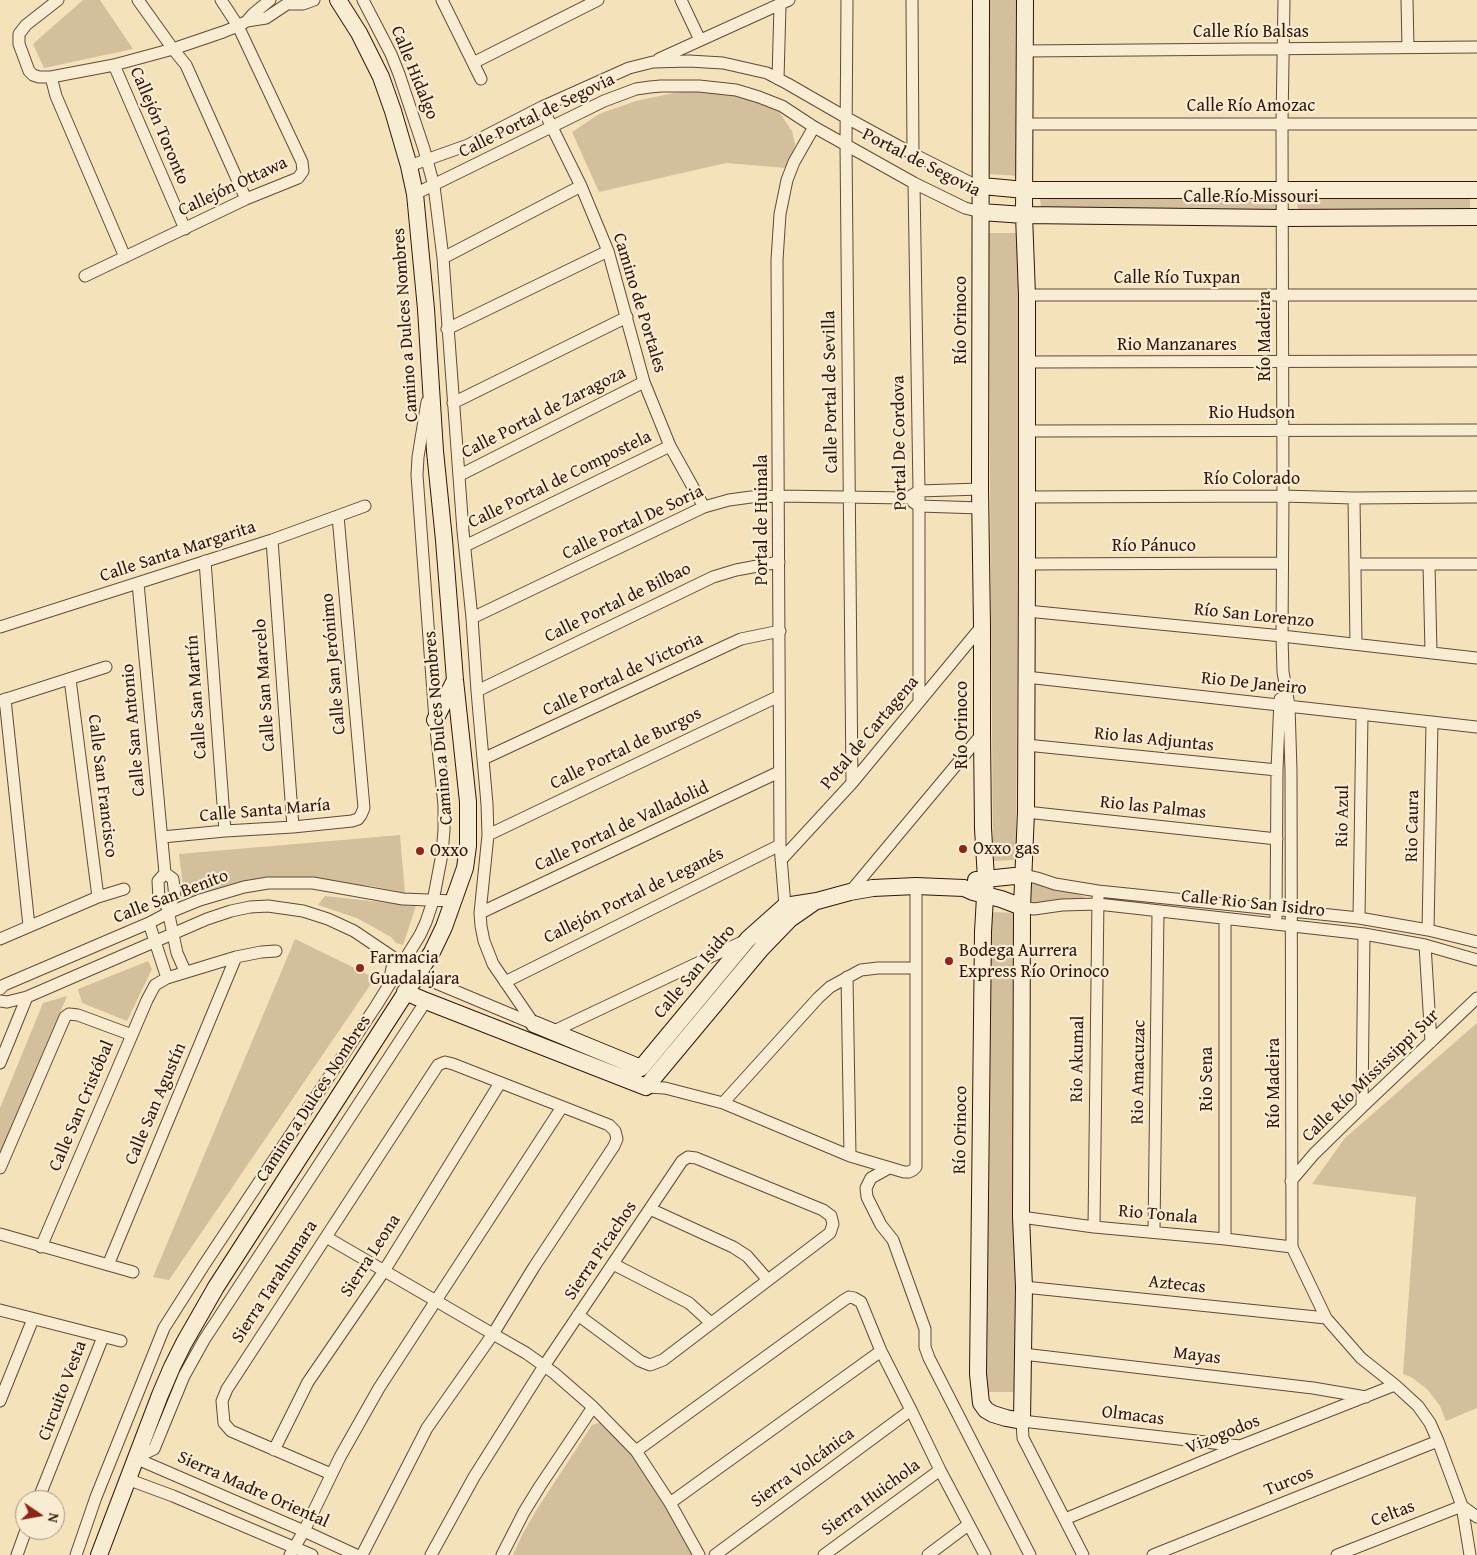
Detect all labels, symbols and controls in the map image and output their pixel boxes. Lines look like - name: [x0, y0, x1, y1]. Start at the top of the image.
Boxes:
- street label: Calle Río Balsas: [1193, 21, 1309, 43]
- street label: Calle Hidalgo: [385, 23, 443, 123]
- street label: Callejón Toronto: [125, 64, 193, 188]
- street label: Calle Portal de Segovia: [456, 69, 618, 163]
- street label: Calle Río Amozac: [1187, 95, 1315, 117]
- street label: Portal de Segovia: [858, 124, 984, 202]
- street label: Callejón Ottawa: [175, 152, 291, 222]
- street label: Calle Río Missouri: [1184, 186, 1318, 208]
- street label: Camino a Dulces Nombres: [388, 227, 424, 423]
- street label: Camino de Portales: [607, 230, 671, 376]
- street label: Calle Río Tuxpan: [1114, 267, 1240, 289]
- street label: Río Orinoco: [950, 276, 972, 364]
- street label: Río Madeira: [1254, 291, 1276, 381]
- street label: Calle Portal de Sevilla: [819, 310, 843, 474]
- street label: Rio Manzanares: [1117, 334, 1237, 356]
- street label: Calle Portal de Zaragoza: [458, 362, 630, 464]
- street label: Portal De Cordova: [888, 375, 912, 511]
- street label: Rio Hudson: [1209, 402, 1295, 424]
- street label: Calle Portal de Compostela: [465, 426, 655, 534]
- street label: Portal de Huinala: [751, 454, 773, 586]
- street label: Río Colorado: [1204, 468, 1300, 490]
- street label: Calle Portal De Soria: [559, 481, 707, 565]
- street label: Calle Santa Margarita: [97, 517, 259, 587]
- street label: Río Pánuco: [1112, 535, 1196, 557]
- street label: Calle Portal de Bilbao: [541, 558, 695, 648]
- street label: Calle San Jerónimo: [317, 592, 351, 736]
- street label: Río San Lorenzo: [1193, 599, 1315, 633]
- street label: Calle San Marcelo: [250, 618, 280, 752]
- street label: Calle Portal de Victoria: [539, 628, 707, 722]
- street label: Camino a Dulces Nombres: [420, 630, 458, 826]
- street label: Calle San Martín: [182, 634, 212, 760]
- street label: Calle San Antonio: [117, 663, 151, 797]
- street label: Rio De Janeiro: [1200, 668, 1308, 700]
- street label: Potal de Cartagena: [816, 672, 924, 794]
- street label: Río Orinoco: [951, 681, 973, 769]
- street label: Calle Portal de Burgos: [547, 703, 705, 795]
- street label: Calle San Francisco: [82, 713, 122, 859]
- street label: Rio las Adjuntas: [1093, 723, 1215, 757]
- street label: Calle Portal de Valladolid: [532, 777, 712, 877]
- street label: Rio Azul: [1332, 785, 1354, 847]
- street label: Rio Caura: [1402, 790, 1424, 862]
- street label: Rio las Palmas: [1099, 792, 1207, 824]
- street label: Calle Santa María: [199, 795, 331, 827]
- place label: Oxxo gas: [973, 838, 1040, 860]
- place label: Oxxo: [430, 840, 468, 862]
- street label: Callejón Portal de Leganés: [541, 843, 727, 949]
- marker: Oxxo gas: [957, 843, 969, 855]
- marker: Oxxo: [414, 845, 426, 857]
- street label: Calle San Benito: [110, 865, 232, 929]
- street label: Calle Rio San Isidro: [1180, 886, 1326, 922]
- street label: Calle San Isidro: [649, 921, 741, 1023]
- place label: Bodega Aurrera Express Río Orinoco: [959, 940, 1109, 982]
- place label: Farmacia Guadalajara: [370, 947, 460, 990]
- marker: Bodega Aurrera Express Río Orinoco: [943, 955, 955, 967]
- marker: Farmacia Guadalajara: [354, 962, 366, 974]
- street label: Calle Río Mississippi Sur: [1298, 1005, 1444, 1147]
- street label: Camino a Dulces Nombres: [252, 1011, 376, 1187]
- street label: Rio Akumal: [1066, 1016, 1090, 1102]
- street label: Rio Amacuzac: [1127, 1019, 1151, 1125]
- street label: Calle San Cristóbal: [45, 1037, 119, 1175]
- street label: Río Madeira: [1263, 1038, 1285, 1128]
- street label: Calle San Agustín: [121, 1040, 191, 1168]
- street label: Rio Sena: [1196, 1047, 1218, 1111]
- street label: Río Orinoco: [949, 1086, 973, 1174]
- street label: Sierra Picachos: [560, 1197, 642, 1305]
- street label: Rio Tonala: [1118, 1201, 1198, 1229]
- street label: Sierra Leona: [336, 1211, 406, 1301]
- street label: Sierra Tarahumara: [227, 1217, 323, 1347]
- street label: Aztecas: [1147, 1271, 1207, 1299]
- street label: Circuito Vesta: [34, 1338, 92, 1444]
- street label: Mayas: [1172, 1342, 1222, 1370]
- street label: Olmacas: [1101, 1401, 1165, 1431]
- street label: Vizogodos: [1183, 1410, 1263, 1460]
- street label: Sierra Volcánica: [747, 1423, 859, 1513]
- street label: Sierra Madre Oriental: [174, 1447, 332, 1533]
- street label: Sierra Huichola: [817, 1455, 925, 1541]
- street label: Turcos: [1261, 1462, 1317, 1502]
- north arrow: [15, 1490, 65, 1540]
- street label: Celtas: [1368, 1496, 1418, 1532]
- text: N: [43, 1511, 64, 1525]

